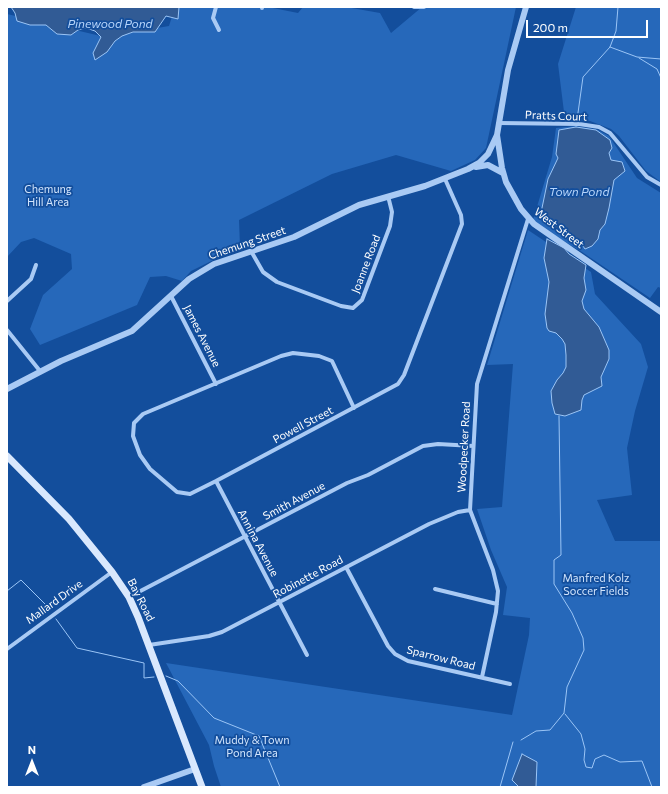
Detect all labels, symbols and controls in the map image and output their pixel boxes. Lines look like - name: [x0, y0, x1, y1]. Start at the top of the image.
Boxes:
- scale bar: [528, 12, 650, 38]
- water label: Pinewood Pond: [67, 17, 153, 31]
- text: 200 m: [533, 20, 568, 34]
- street label: Pratts Court: [525, 108, 587, 124]
- park label: Chemung Hill Area: [24, 182, 72, 208]
- water label: Town Pond: [549, 185, 609, 199]
- street label: West Street: [531, 205, 587, 251]
- street label: Chemung Street: [207, 224, 287, 262]
- street label: Joanne Road: [349, 233, 383, 295]
- street label: James Avenue: [181, 303, 223, 369]
- street label: Woodpecker Road: [455, 401, 473, 493]
- street label: Powell Street: [271, 404, 335, 446]
- street label: Smith Avenue: [261, 479, 327, 523]
- street label: Annina Avenue: [235, 507, 281, 579]
- street label: Robinette Road: [271, 553, 345, 601]
- park label: Manfred Kolz Soccer Fields: [562, 571, 630, 597]
- street label: Bay Road: [125, 576, 157, 624]
- street label: Mallard Drive: [23, 577, 85, 627]
- street label: Sparrow Road: [405, 643, 477, 673]
- park label: Muddy & Town Pond Area: [214, 733, 290, 759]
- north arrow: [12, 742, 52, 782]
- text: N: [28, 743, 36, 756]

